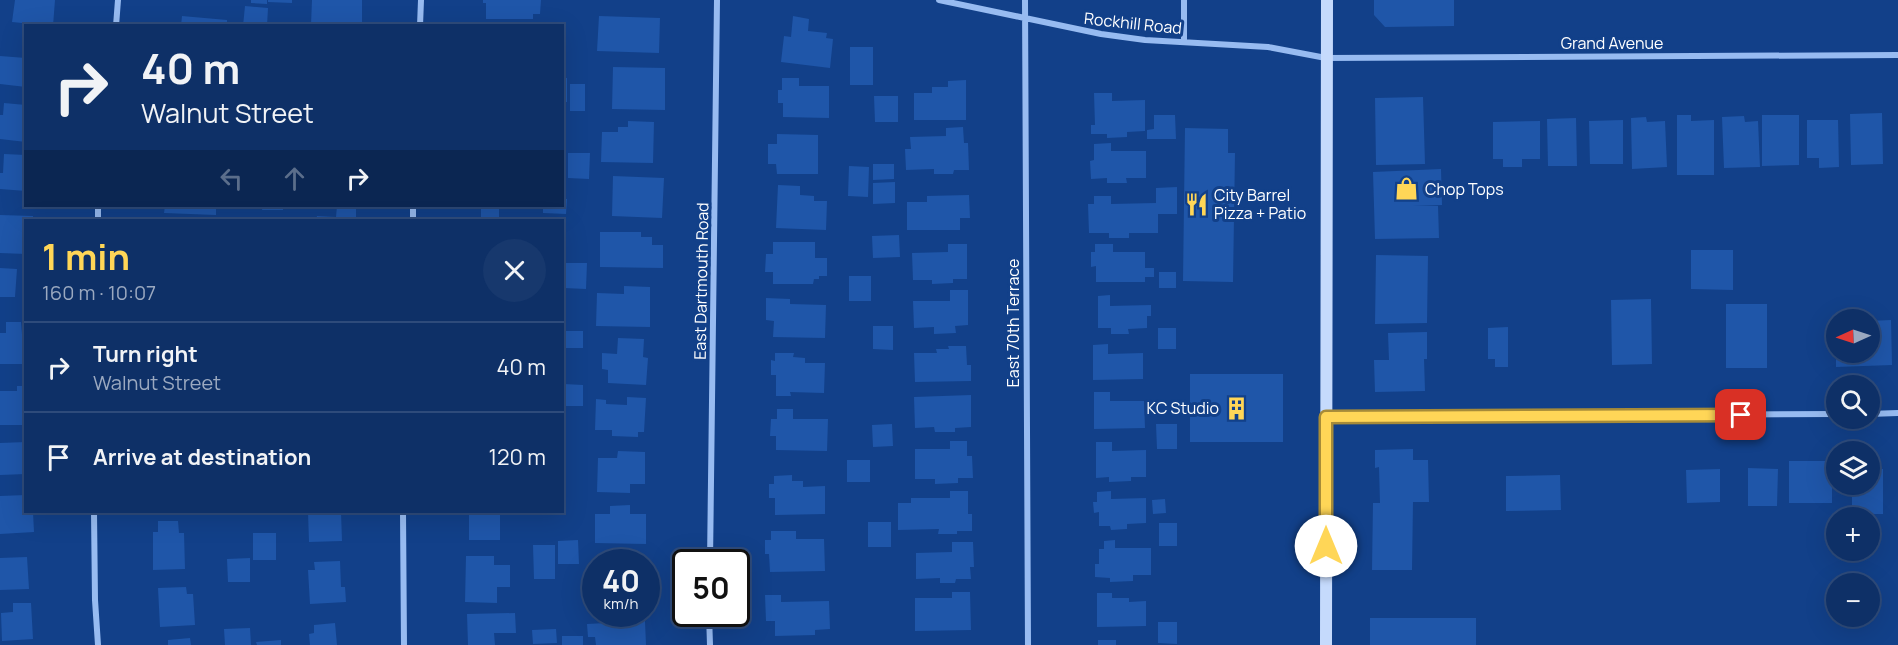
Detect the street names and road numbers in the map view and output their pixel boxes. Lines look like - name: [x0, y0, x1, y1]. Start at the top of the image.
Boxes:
- street label: Rockhill Road: [1083, 7, 1183, 39]
- street label: Grand Avenue: [1561, 32, 1663, 54]
- street label: East Dartmouth Road: [689, 202, 713, 360]
- street label: East 70th Terrace: [1002, 259, 1024, 387]

